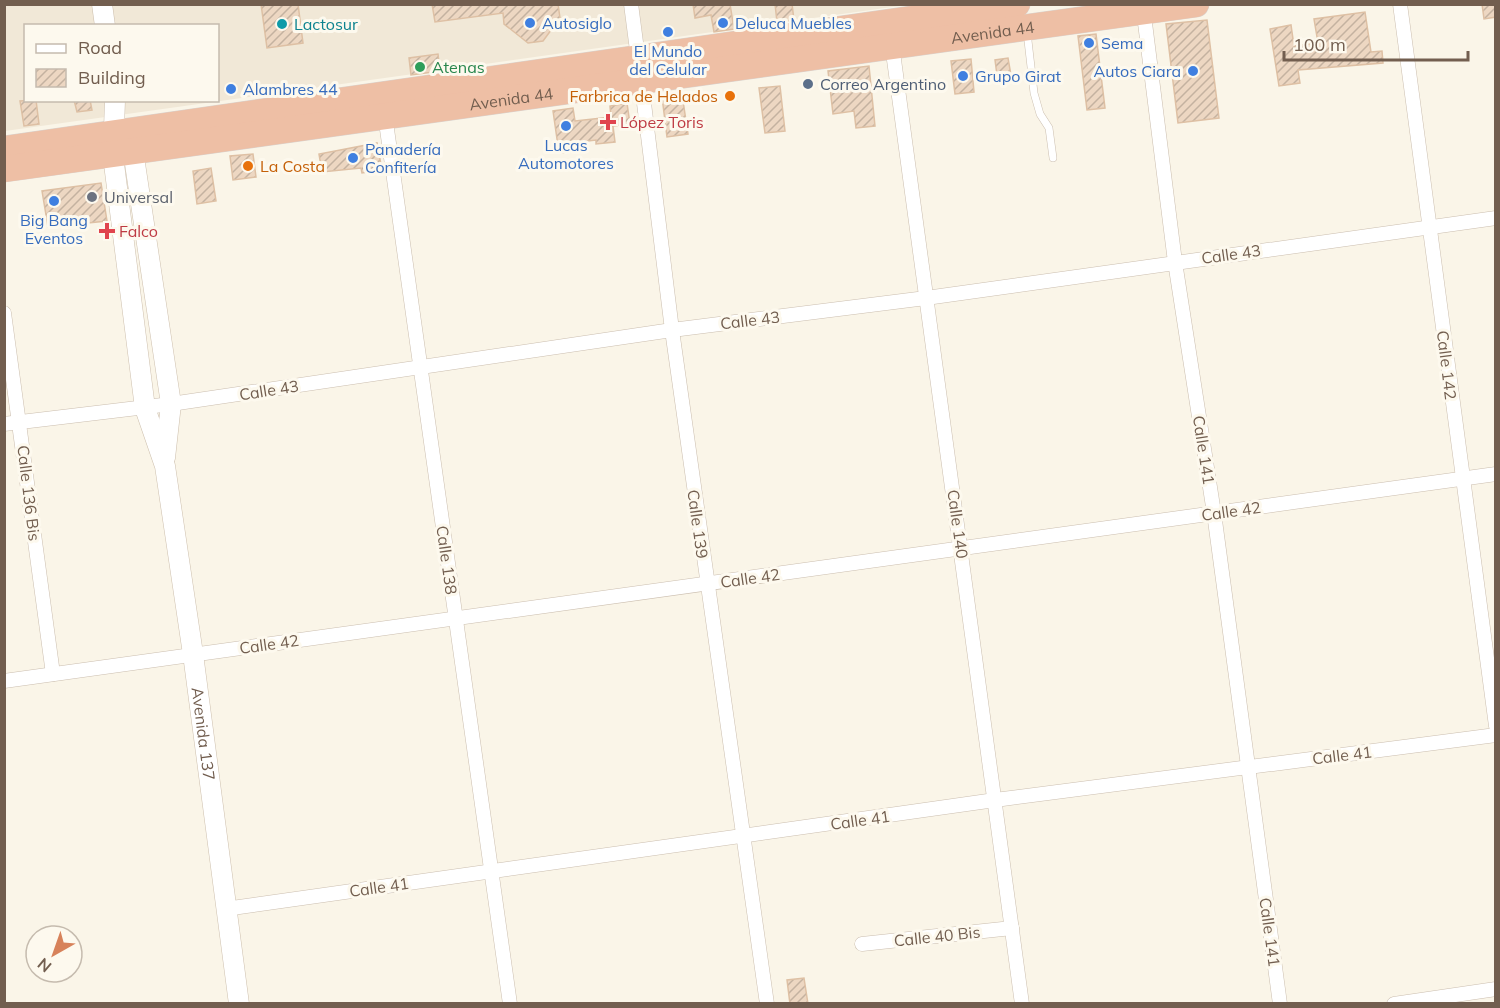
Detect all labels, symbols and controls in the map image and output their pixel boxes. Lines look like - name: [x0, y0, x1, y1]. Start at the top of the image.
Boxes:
- place label: Autosiglo: [542, 13, 612, 33]
- place label: Deluca Muebles: [735, 13, 852, 33]
- place label: Lactosur: [294, 14, 358, 34]
- marker: Autosiglo: [523, 16, 537, 30]
- marker: Deluca Muebles: [716, 16, 730, 30]
- street label: Avenida 44: [949, 16, 1036, 48]
- marker: Lactosur: [275, 17, 289, 31]
- legend: [24, 24, 219, 102]
- scale bar: [1284, 24, 1468, 62]
- marker: El Mundo del Celular: [661, 25, 675, 39]
- place label: Sema: [1101, 33, 1143, 53]
- text: 100 m: [1293, 33, 1346, 56]
- text: Road: [78, 36, 122, 59]
- marker: Sema: [1082, 36, 1096, 50]
- place label: El Mundo del Celular: [629, 41, 707, 79]
- place label: Atenas: [432, 57, 485, 77]
- marker: Atenas: [413, 60, 427, 74]
- place label: Autos Ciara: [1094, 61, 1181, 81]
- marker: Autos Ciara: [1186, 64, 1200, 78]
- text: Building: [78, 66, 146, 89]
- place label: Grupo Girat: [975, 66, 1061, 86]
- marker: Grupo Girat: [956, 69, 970, 83]
- place label: Correo Argentino: [820, 74, 946, 94]
- marker: Correo Argentino: [801, 77, 815, 91]
- place label: Alambres 44: [243, 79, 338, 99]
- marker: Alambres 44: [224, 82, 238, 96]
- street label: Avenida 44: [468, 83, 555, 114]
- place label: Farbrica de Helados: [570, 86, 718, 106]
- marker: Farbrica de Helados: [723, 89, 737, 103]
- place label: López Toris: [620, 112, 704, 132]
- marker: López Toris: [601, 115, 615, 129]
- marker: Lucas Automotores: [559, 119, 573, 133]
- place label: Lucas Automotores: [518, 135, 614, 173]
- place label: Panadería Confitería: [365, 139, 441, 177]
- marker: Panadería Confitería: [346, 151, 360, 165]
- place label: La Costa: [260, 156, 325, 176]
- marker: La Costa: [241, 159, 255, 173]
- place label: Universal: [104, 187, 173, 207]
- marker: Universal: [85, 190, 99, 204]
- marker: Big Bang Eventos: [47, 194, 61, 208]
- place label: Big Bang Eventos: [20, 210, 88, 248]
- place label: Falco: [119, 221, 158, 241]
- marker: Falco: [100, 224, 114, 238]
- street label: Calle 43: [1200, 240, 1262, 268]
- street label: Calle 43: [719, 306, 781, 334]
- street label: Calle 142: [1433, 329, 1461, 401]
- street label: Calle 43: [238, 375, 300, 405]
- street label: Calle 141: [1189, 414, 1219, 486]
- street label: Calle 136 Bis: [13, 444, 45, 542]
- street label: Calle 139: [683, 488, 713, 560]
- street label: Calle 140: [943, 488, 973, 560]
- street label: Calle 42: [1200, 497, 1262, 525]
- street label: Calle 138: [432, 524, 462, 596]
- street label: Calle 42: [719, 564, 781, 592]
- street label: Calle 42: [238, 630, 300, 658]
- street label: Avenida 137: [187, 686, 220, 782]
- street label: Calle 41: [1311, 741, 1373, 769]
- street label: Calle 41: [829, 806, 891, 834]
- street label: Calle 41: [348, 873, 410, 901]
- street label: Calle 141: [1255, 896, 1285, 968]
- street label: Calle 40 Bis: [893, 922, 981, 950]
- north arrow: [24, 924, 84, 984]
- text: N: [33, 954, 55, 977]

